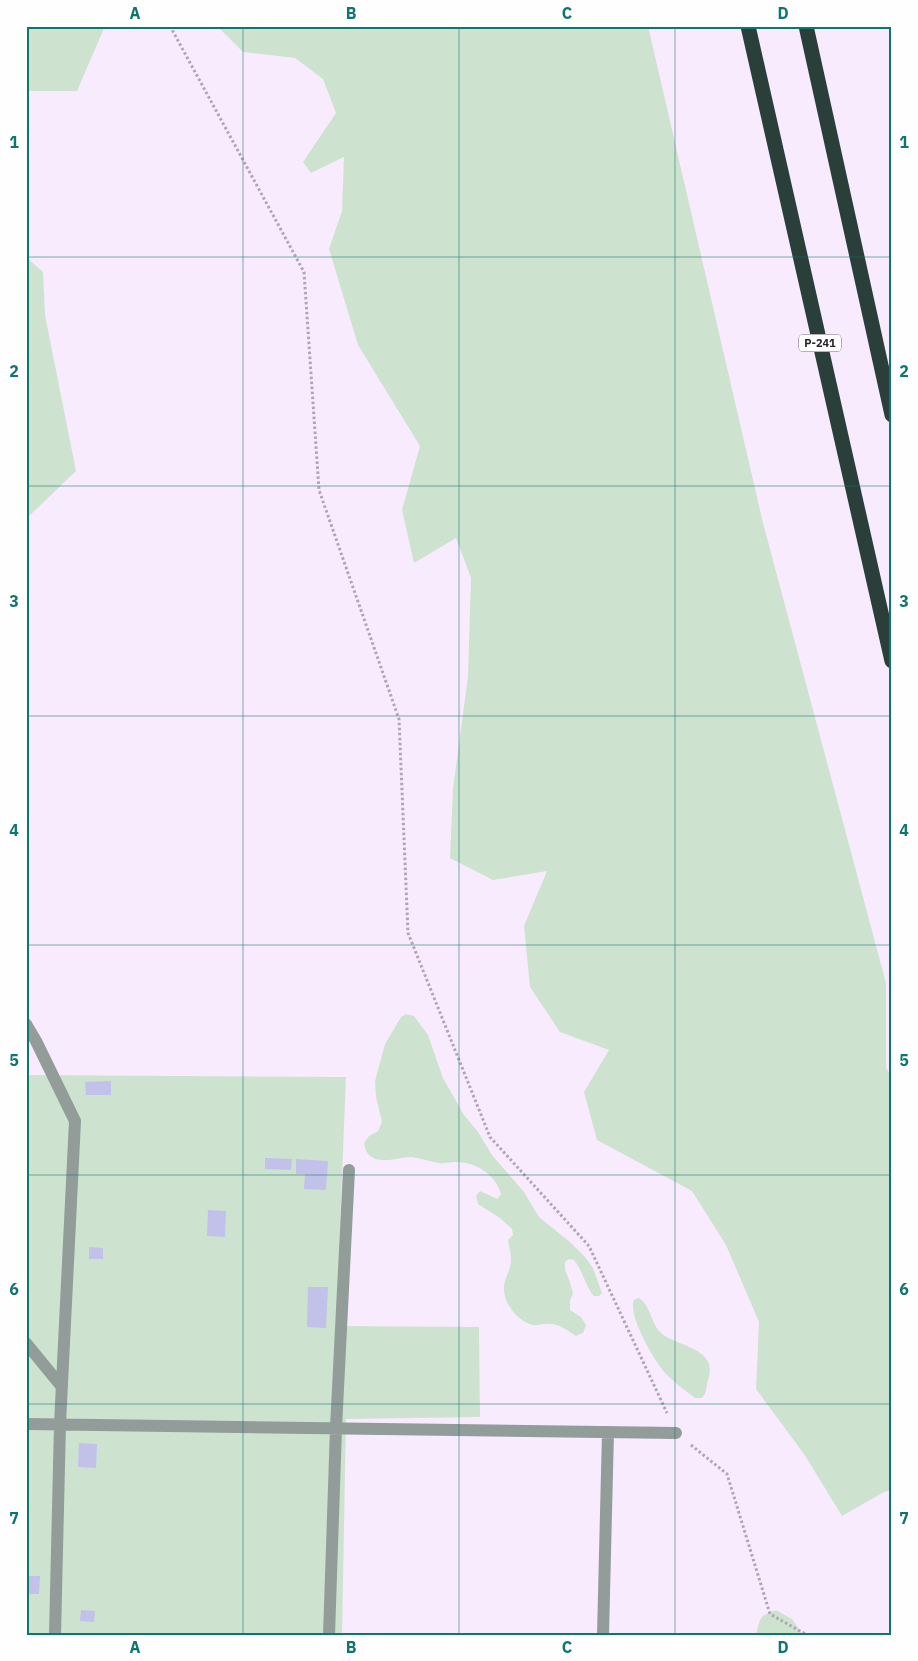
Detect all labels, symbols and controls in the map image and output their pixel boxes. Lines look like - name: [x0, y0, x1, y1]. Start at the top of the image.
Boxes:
- text: A: [130, 3, 141, 23]
- text: B: [346, 3, 357, 23]
- text: C: [562, 3, 572, 23]
- text: D: [777, 3, 789, 23]
- text: 1: [9, 132, 19, 152]
- text: 1: [899, 132, 909, 152]
- road number: Р-241: [799, 334, 841, 352]
- text: 2: [9, 361, 19, 381]
- text: 2: [899, 361, 909, 381]
- text: 3: [9, 591, 19, 611]
- text: 3: [899, 591, 909, 611]
- text: 4: [9, 820, 19, 840]
- text: 4: [899, 820, 909, 840]
- text: 5: [9, 1050, 19, 1070]
- text: 5: [899, 1050, 909, 1070]
- text: 6: [9, 1279, 19, 1299]
- text: 6: [899, 1279, 909, 1299]
- text: 7: [9, 1508, 19, 1528]
- text: 7: [899, 1508, 909, 1528]
- text: A: [130, 1637, 141, 1657]
- text: B: [346, 1637, 357, 1657]
- text: C: [562, 1637, 572, 1657]
- text: D: [777, 1637, 789, 1657]

